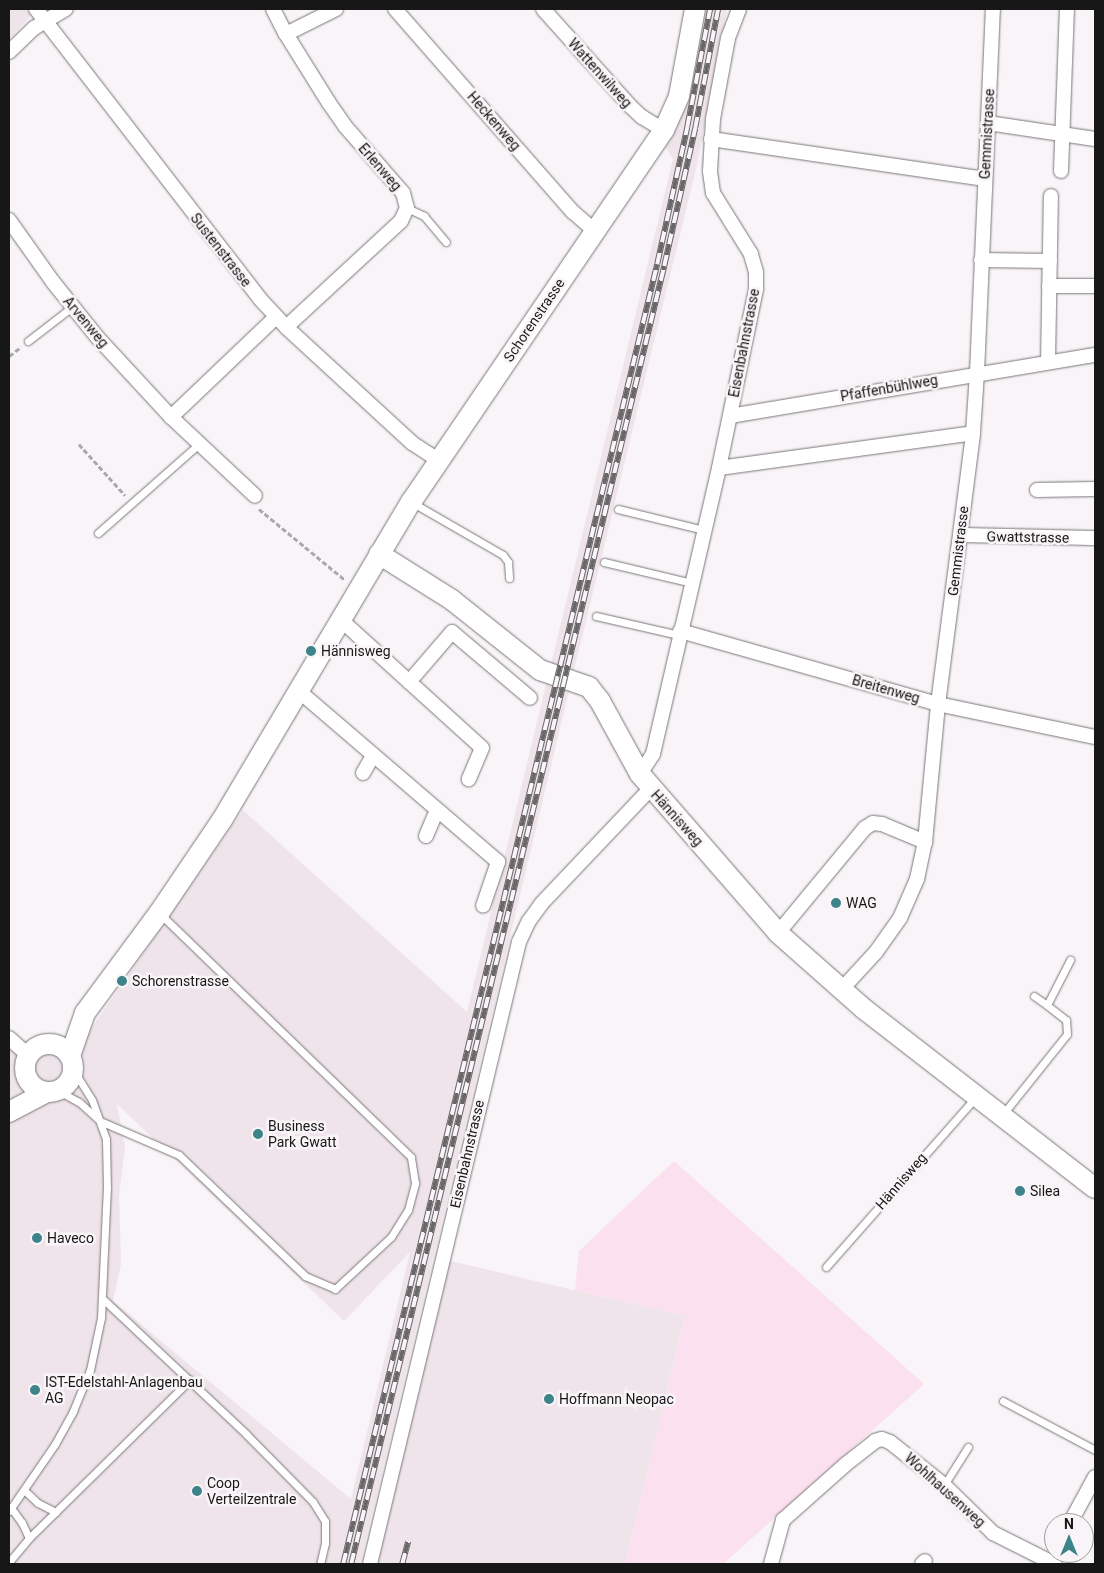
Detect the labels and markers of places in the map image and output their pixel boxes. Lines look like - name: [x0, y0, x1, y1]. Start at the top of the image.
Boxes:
- place label: Hännisweg: [321, 643, 391, 659]
- marker: Hännisweg: [305, 645, 317, 657]
- place label: WAG: [846, 895, 877, 911]
- marker: WAG: [830, 897, 842, 909]
- place label: Schorenstrasse: [132, 973, 229, 989]
- marker: Schorenstrasse: [116, 975, 128, 987]
- place label: Business Park Gwatt: [268, 1118, 337, 1150]
- marker: Business Park Gwatt: [252, 1128, 264, 1140]
- place label: Silea: [1030, 1183, 1060, 1199]
- marker: Silea: [1014, 1185, 1026, 1197]
- place label: Haveco: [47, 1230, 94, 1246]
- marker: Haveco: [31, 1232, 43, 1244]
- place label: IST-Edelstahl-Anlagenbau AG: [45, 1374, 203, 1406]
- marker: IST-Edelstahl-Anlagenbau AG: [29, 1384, 41, 1396]
- place label: Hoffmann Neopac: [559, 1391, 674, 1407]
- marker: Hoffmann Neopac: [543, 1393, 555, 1405]
- place label: Coop Verteilzentrale: [207, 1475, 296, 1508]
- marker: Coop Verteilzentrale: [191, 1485, 203, 1497]

